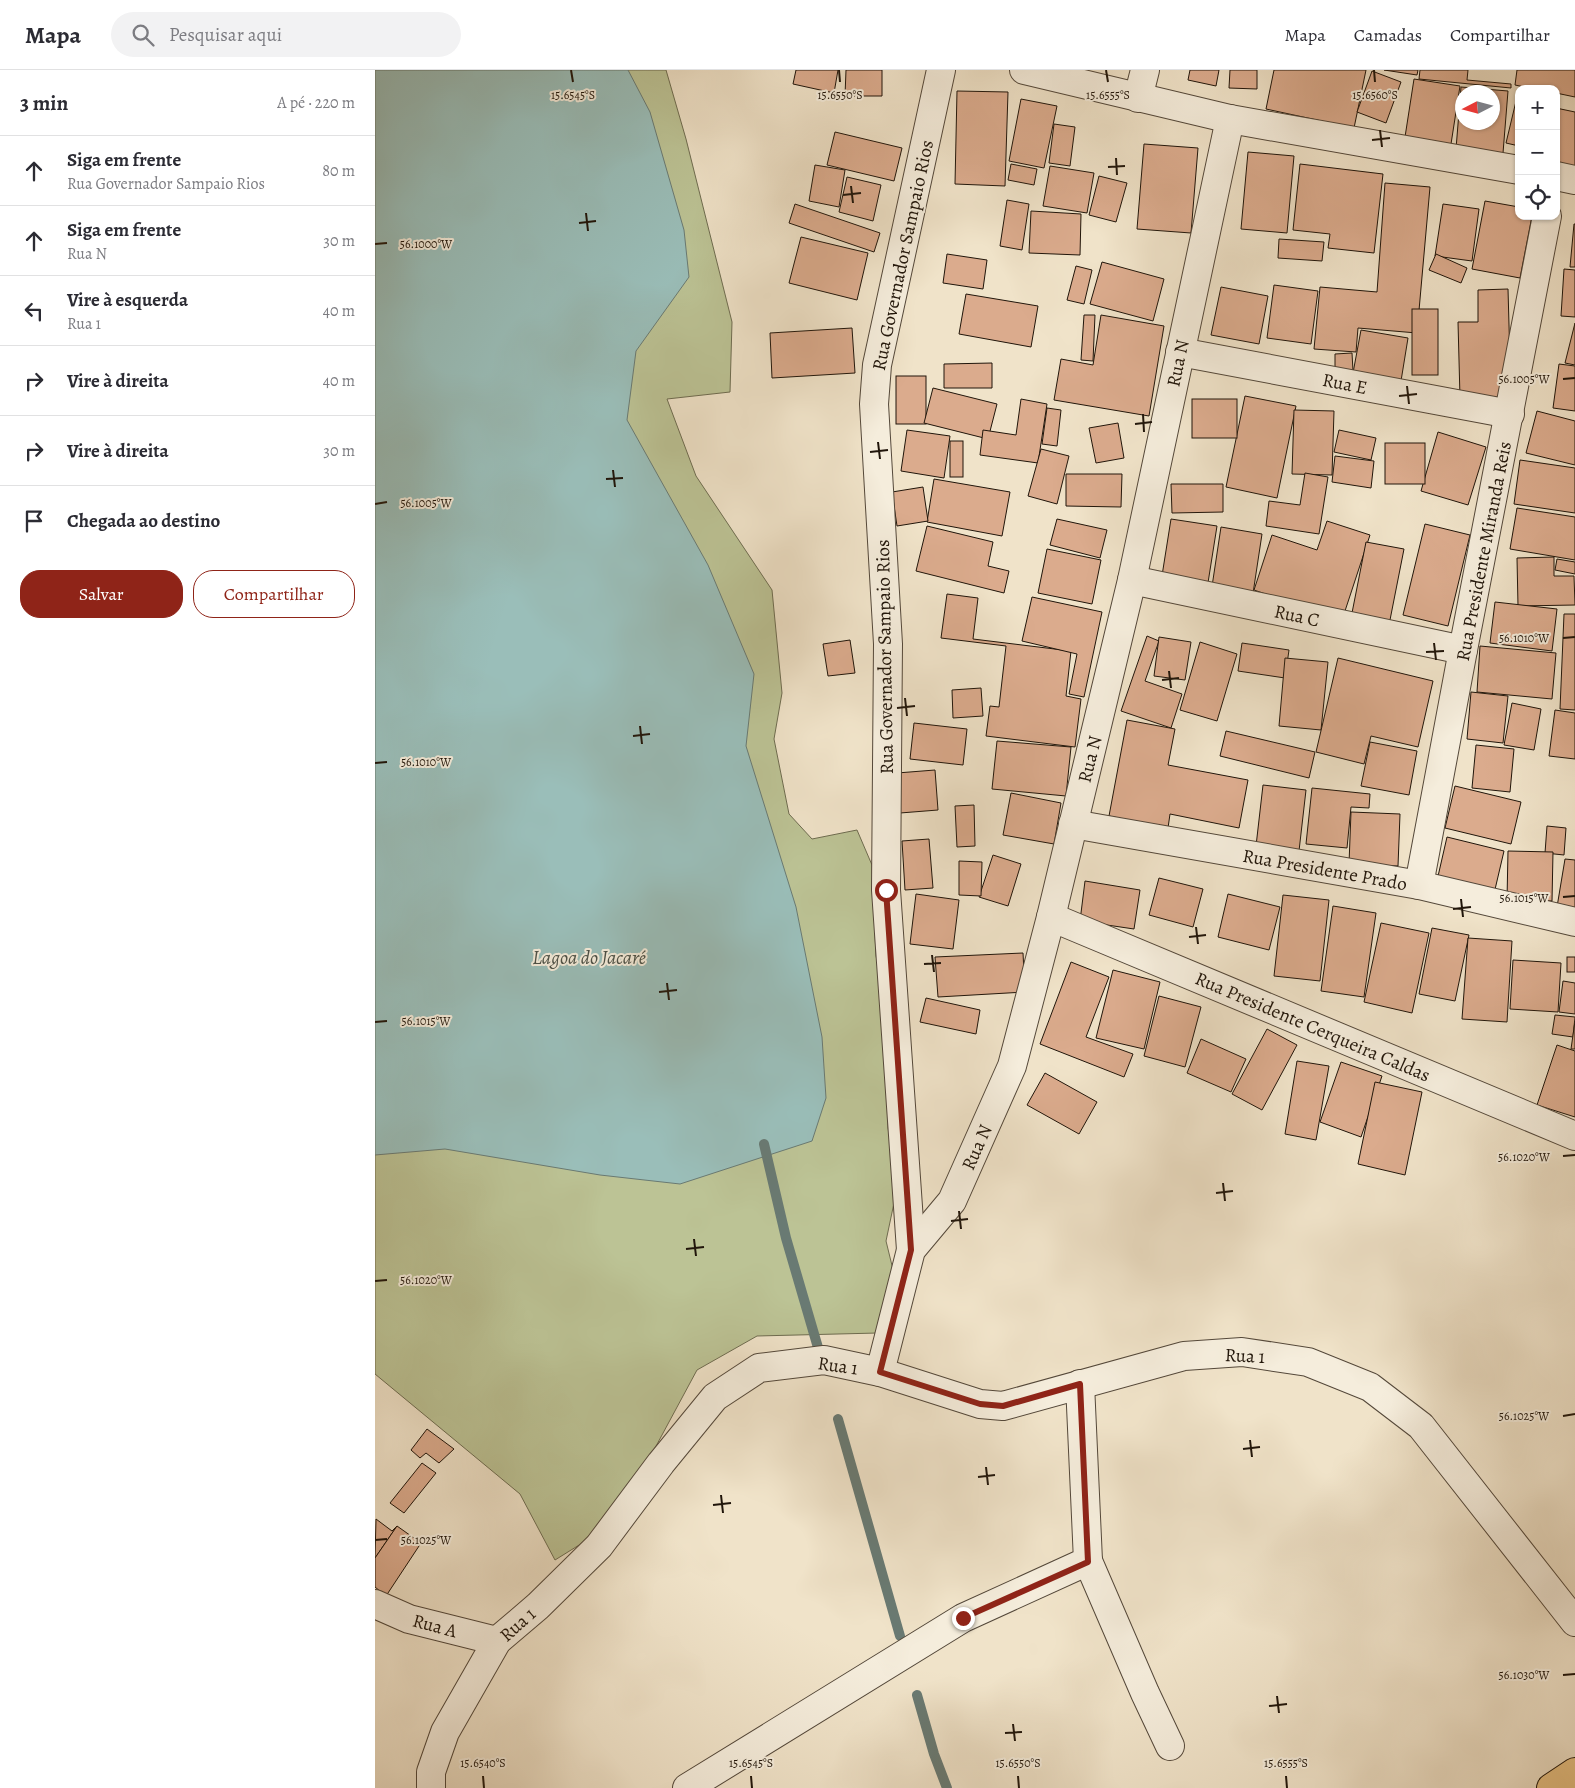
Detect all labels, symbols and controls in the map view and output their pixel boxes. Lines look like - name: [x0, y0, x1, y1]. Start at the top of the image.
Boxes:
- search box: [111, 12, 461, 57]
- text: Mapa: [25, 19, 81, 51]
- icon: search: [129, 21, 157, 49]
- text: Pesquisar aqui: [169, 22, 282, 48]
- text: Mapa: [1284, 23, 1326, 47]
- text: Camadas: [1354, 23, 1422, 47]
- text: Compartilhar: [1450, 23, 1550, 47]
- north arrow: [1455, 85, 1500, 130]
- map controls: [1515, 85, 1560, 220]
- button: +: [1515, 85, 1560, 130]
- text: 15.6545°S: [551, 87, 595, 103]
- text: 15.6550°S: [817, 87, 863, 103]
- text: 15.6555°S: [1086, 87, 1130, 103]
- text: 15.6560°S: [1352, 87, 1398, 103]
- text: 3 min: [20, 89, 68, 117]
- text: A pé · 220 m: [277, 92, 355, 114]
- button: −: [1515, 130, 1560, 175]
- street label: Rua Governador Sampaio Rios: [866, 138, 940, 373]
- text: Siga em frente: [67, 147, 181, 173]
- icon: ahead: [20, 157, 48, 185]
- text: 80 m: [322, 160, 355, 182]
- text: Rua Governador Sampaio Rios: [67, 173, 265, 195]
- button: locate: [1515, 175, 1560, 220]
- text: Siga em frente: [67, 217, 181, 243]
- icon: ahead: [20, 227, 48, 255]
- text: 30 m: [323, 230, 355, 252]
- text: 56.1000°W: [400, 236, 453, 252]
- text: Rua N: [67, 243, 107, 265]
- text: Vire à esquerda: [67, 287, 188, 313]
- icon: left: [20, 297, 48, 325]
- text: 40 m: [323, 300, 355, 322]
- text: Rua 1: [67, 313, 101, 335]
- street label: Rua N: [1160, 337, 1196, 389]
- icon: right: [20, 367, 48, 395]
- street label: Rua E: [1320, 367, 1369, 401]
- text: Vire à direita: [67, 368, 169, 394]
- text: 40 m: [323, 370, 355, 392]
- text: 56.1005°W: [1498, 371, 1550, 387]
- icon: right: [20, 437, 48, 465]
- text: Vire à direita: [67, 438, 169, 464]
- street label: Rua Presidente Miranda Reis: [1450, 439, 1518, 663]
- text: 30 m: [323, 440, 355, 462]
- text: 56.1005°W: [400, 495, 452, 511]
- icon: arrive: [20, 507, 48, 535]
- text: Chegada ao destino: [67, 508, 220, 534]
- street label: Rua Governador Sampaio Rios: [870, 539, 900, 775]
- button: Salvar: [20, 570, 183, 618]
- button: Compartilhar: [193, 570, 355, 618]
- street label: Rua C: [1272, 598, 1322, 633]
- text: 56.1010°W: [1499, 630, 1550, 646]
- street label: Rua N: [1072, 733, 1108, 785]
- text: 56.1010°W: [401, 754, 452, 770]
- street label: Rua Presidente Prado: [1241, 843, 1409, 897]
- route start: [875, 879, 898, 902]
- text: 56.1015°W: [1500, 890, 1549, 906]
- water label: Lagoa do Jacaré: [532, 944, 647, 971]
- street label: Rua Presidente Cerqueira Caldas: [1191, 965, 1434, 1088]
- text: 56.1015°W: [402, 1013, 451, 1029]
- street label: Rua N: [955, 1120, 999, 1174]
- text: 56.1020°W: [1498, 1149, 1551, 1165]
- text: 56.1020°W: [400, 1272, 453, 1288]
- street label: Rua 1: [1224, 1342, 1266, 1370]
- street label: Rua 1: [816, 1350, 860, 1382]
- text: 56.1025°W: [1499, 1408, 1550, 1424]
- text: 56.1025°W: [401, 1532, 452, 1548]
- street label: Rua 1: [494, 1601, 542, 1648]
- route end: [952, 1607, 975, 1630]
- street label: Rua A: [410, 1608, 461, 1645]
- text: 56.1030°W: [1498, 1667, 1550, 1683]
- text: 15.6540°S: [460, 1755, 506, 1771]
- text: 15.6545°S: [729, 1755, 773, 1771]
- text: 15.6550°S: [995, 1755, 1041, 1771]
- text: 15.6555°S: [1264, 1755, 1308, 1771]

